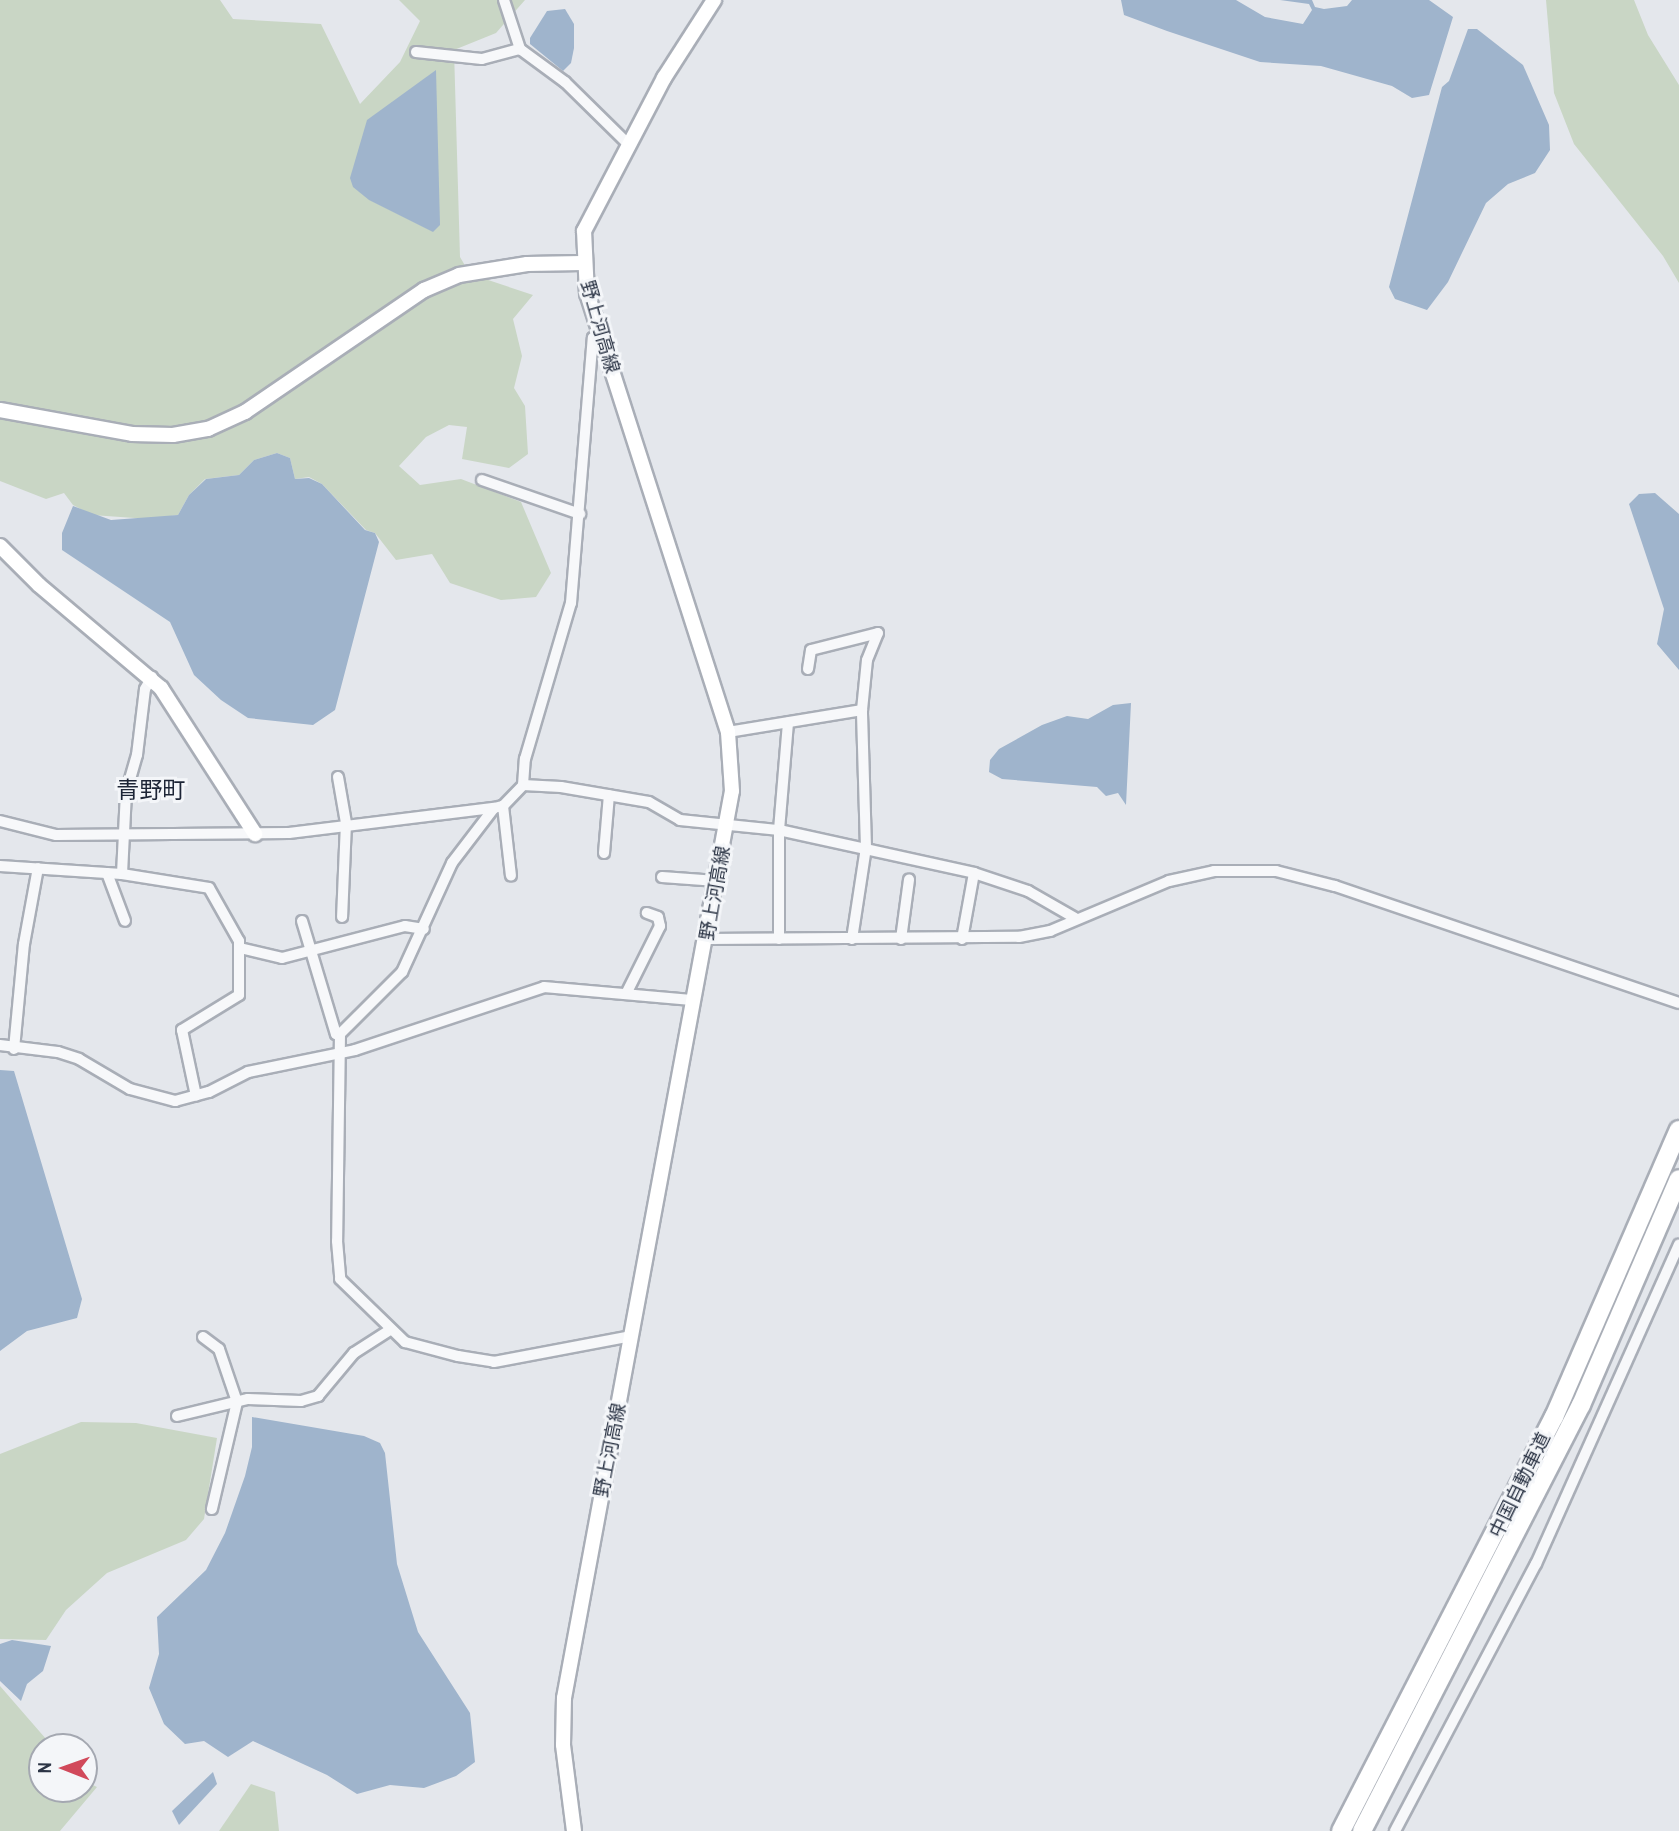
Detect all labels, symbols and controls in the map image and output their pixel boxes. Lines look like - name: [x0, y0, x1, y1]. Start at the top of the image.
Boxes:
- street label: 野上河高線: [576, 278, 624, 376]
- district label: 青野町: [117, 776, 185, 804]
- street label: 野上河高線: [696, 844, 734, 942]
- street label: 野上河高線: [590, 1401, 630, 1499]
- street label: 中国自動車道: [1485, 1429, 1555, 1541]
- north arrow: [28, 1733, 98, 1803]
- text: N: [31, 1762, 57, 1774]

